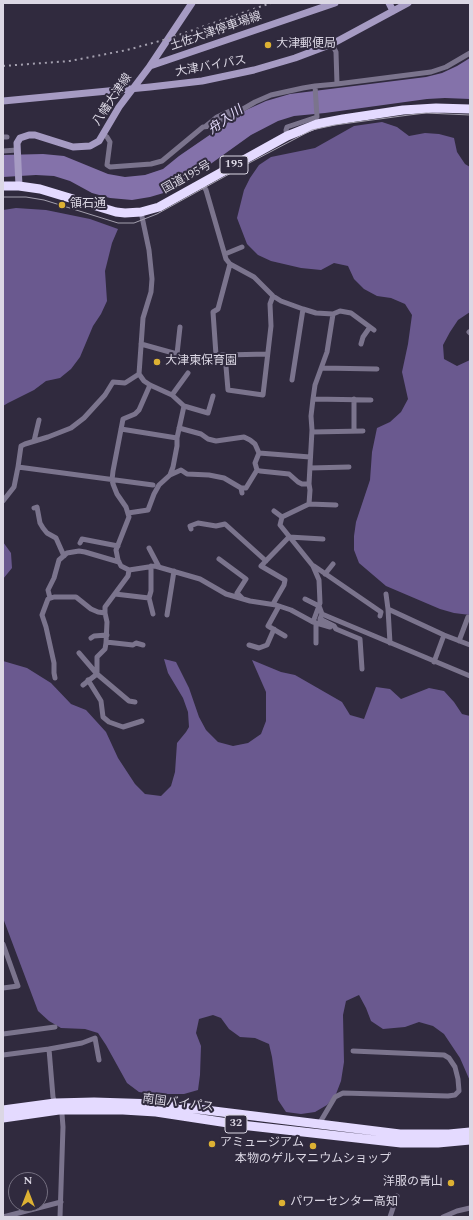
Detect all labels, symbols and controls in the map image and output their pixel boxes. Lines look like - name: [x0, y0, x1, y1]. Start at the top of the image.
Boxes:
- street label: 土佐大津停車場線: [168, 10, 264, 54]
- place label: 大津郵便局: [276, 38, 336, 52]
- marker: 大津郵便局: [263, 40, 273, 50]
- street label: 大津バイパス: [174, 54, 248, 80]
- street label: 八幡大津線: [90, 71, 136, 129]
- water label: 舟入川: [206, 103, 246, 139]
- road number: 195: [220, 156, 248, 174]
- street label: 国道195号: [160, 159, 214, 197]
- place label: 領石通: [70, 198, 106, 212]
- marker: 領石通: [57, 200, 67, 210]
- place label: 大津東保育園: [165, 355, 237, 369]
- marker: 大津東保育園: [152, 357, 162, 367]
- street label: 南国バイパス: [141, 1092, 215, 1116]
- road number: 32: [225, 1115, 247, 1133]
- place label: アミュージアム: [220, 1137, 304, 1151]
- marker: アミュージアム: [207, 1139, 217, 1149]
- marker: 本物のゲルマニウムショップ: [308, 1141, 318, 1151]
- place label: 本物のゲルマニウムショップ: [235, 1153, 391, 1167]
- north arrow: [8, 1172, 48, 1212]
- text: N: [24, 1172, 32, 1189]
- place label: 洋服の青山: [383, 1176, 443, 1190]
- marker: 洋服の青山: [446, 1178, 456, 1188]
- place label: パワーセンター高知: [290, 1196, 398, 1210]
- marker: パワーセンター高知: [277, 1198, 287, 1208]

